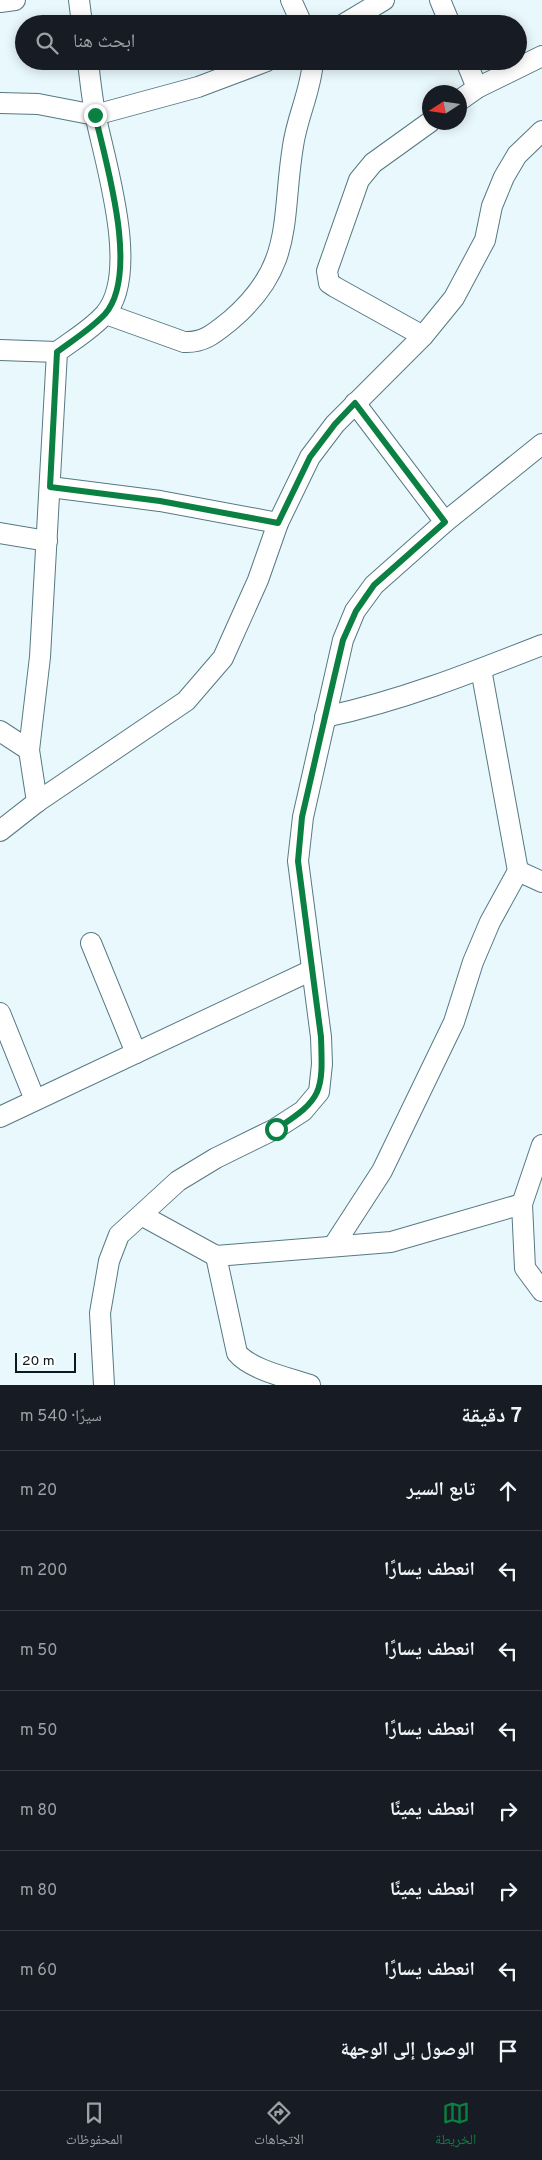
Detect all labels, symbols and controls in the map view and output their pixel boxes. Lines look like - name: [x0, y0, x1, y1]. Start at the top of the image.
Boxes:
- search box: [15, 15, 527, 70]
- icon: search: [33, 29, 61, 57]
- text: ابحث هنا: [73, 30, 135, 54]
- north arrow: [422, 85, 467, 130]
- route end: [84, 104, 107, 127]
- route start: [265, 1118, 288, 1141]
- scale bar: [15, 1350, 76, 1373]
- text: 20 m: [22, 1353, 55, 1370]
- text: 7 دقيقة: [461, 1403, 522, 1430]
- text: سيرًا · 540 m: [20, 1407, 102, 1427]
- icon: ahead: [494, 1477, 522, 1505]
- text: تابع السير: [407, 1478, 475, 1502]
- text: 20 m: [20, 1481, 57, 1501]
- icon: left: [494, 1557, 522, 1585]
- text: انعطف يسارًا: [384, 1558, 475, 1582]
- text: 200 m: [20, 1561, 68, 1581]
- icon: left: [494, 1637, 522, 1665]
- text: انعطف يسارًا: [384, 1638, 475, 1662]
- text: 50 m: [20, 1641, 58, 1661]
- icon: left: [494, 1717, 522, 1745]
- text: انعطف يسارًا: [384, 1718, 475, 1742]
- text: 50 m: [20, 1721, 58, 1741]
- icon: right: [494, 1797, 522, 1825]
- text: انعطف يمينًا: [390, 1798, 475, 1822]
- text: 80 m: [20, 1801, 57, 1821]
- icon: right: [494, 1877, 522, 1905]
- text: انعطف يمينًا: [390, 1878, 475, 1902]
- text: 80 m: [20, 1881, 57, 1901]
- icon: left: [494, 1957, 522, 1985]
- text: انعطف يسارًا: [384, 1958, 475, 1982]
- text: 60 m: [20, 1961, 57, 1981]
- icon: arrive: [494, 2037, 522, 2065]
- text: الوصول إلى الوجهة: [341, 2038, 475, 2062]
- tab: المحفوظات: [66, 2099, 123, 2153]
- tab: الاتجاهات: [254, 2099, 304, 2153]
- tab: الخريطة: [435, 2099, 476, 2153]

